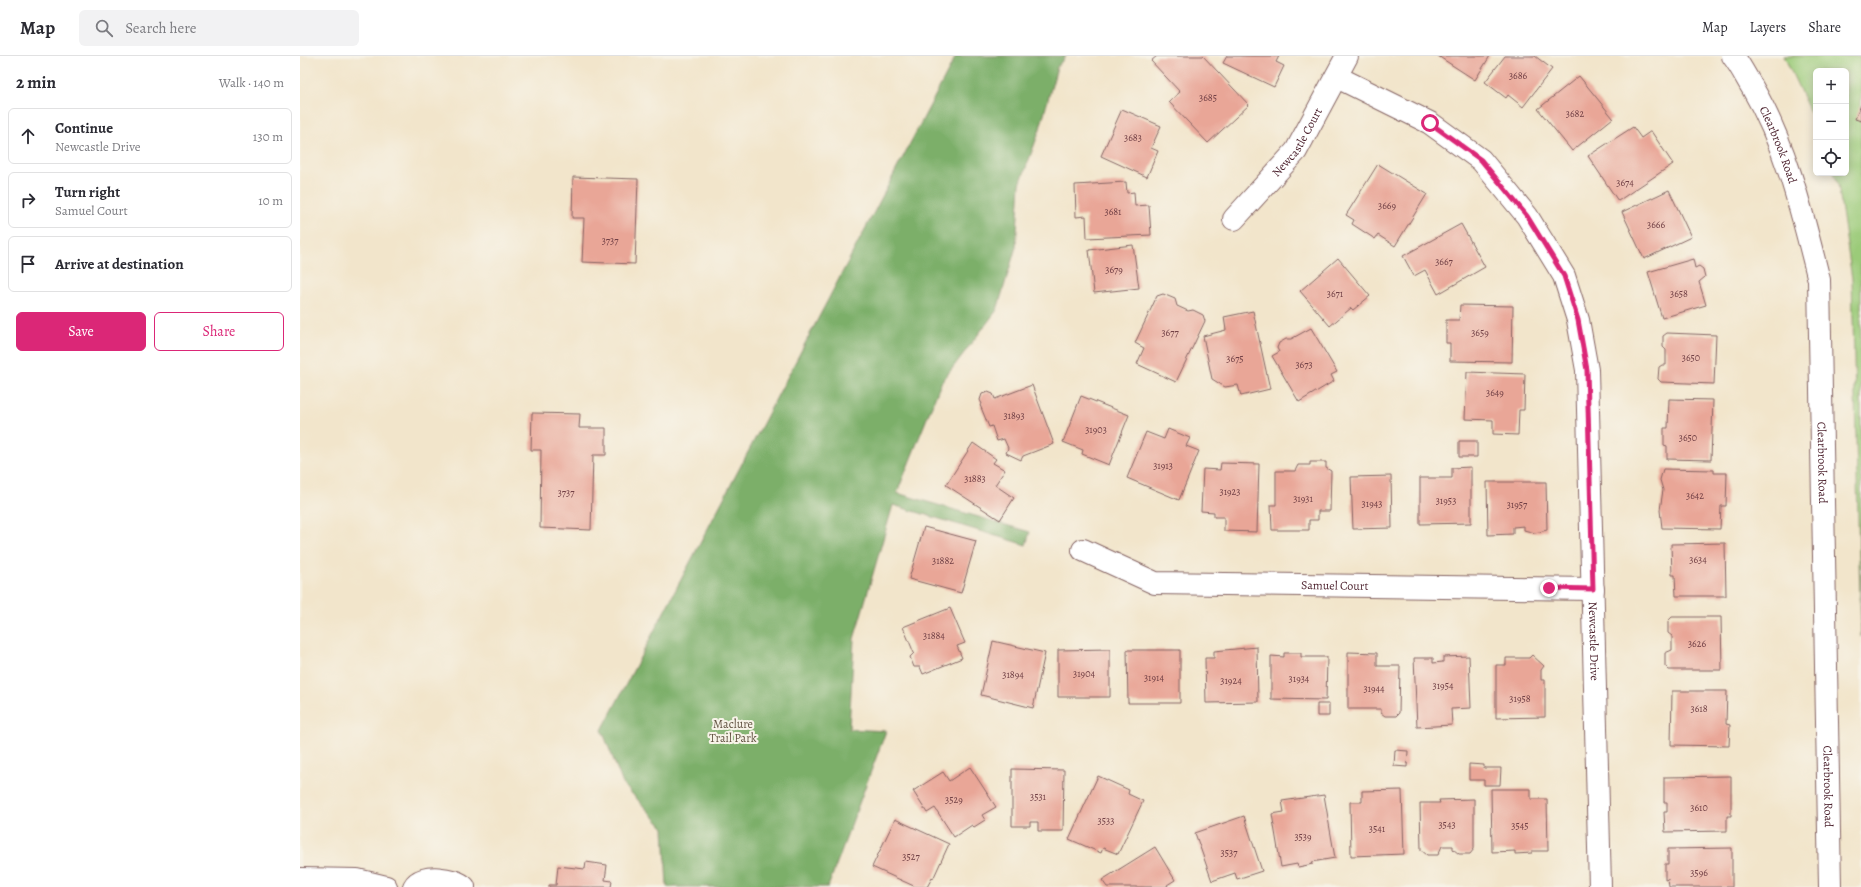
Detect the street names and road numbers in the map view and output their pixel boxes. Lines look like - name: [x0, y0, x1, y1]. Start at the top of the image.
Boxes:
- street label: Clearbrook Road: [1756, 103, 1801, 186]
- street label: Newcastle Court: [1268, 105, 1326, 180]
- street label: Clearbrook Road: [1814, 421, 1831, 504]
- street label: Samuel Court: [1301, 577, 1369, 594]
- street label: Newcastle Drive: [1585, 601, 1603, 681]
- street label: Clearbrook Road: [1819, 745, 1837, 828]

